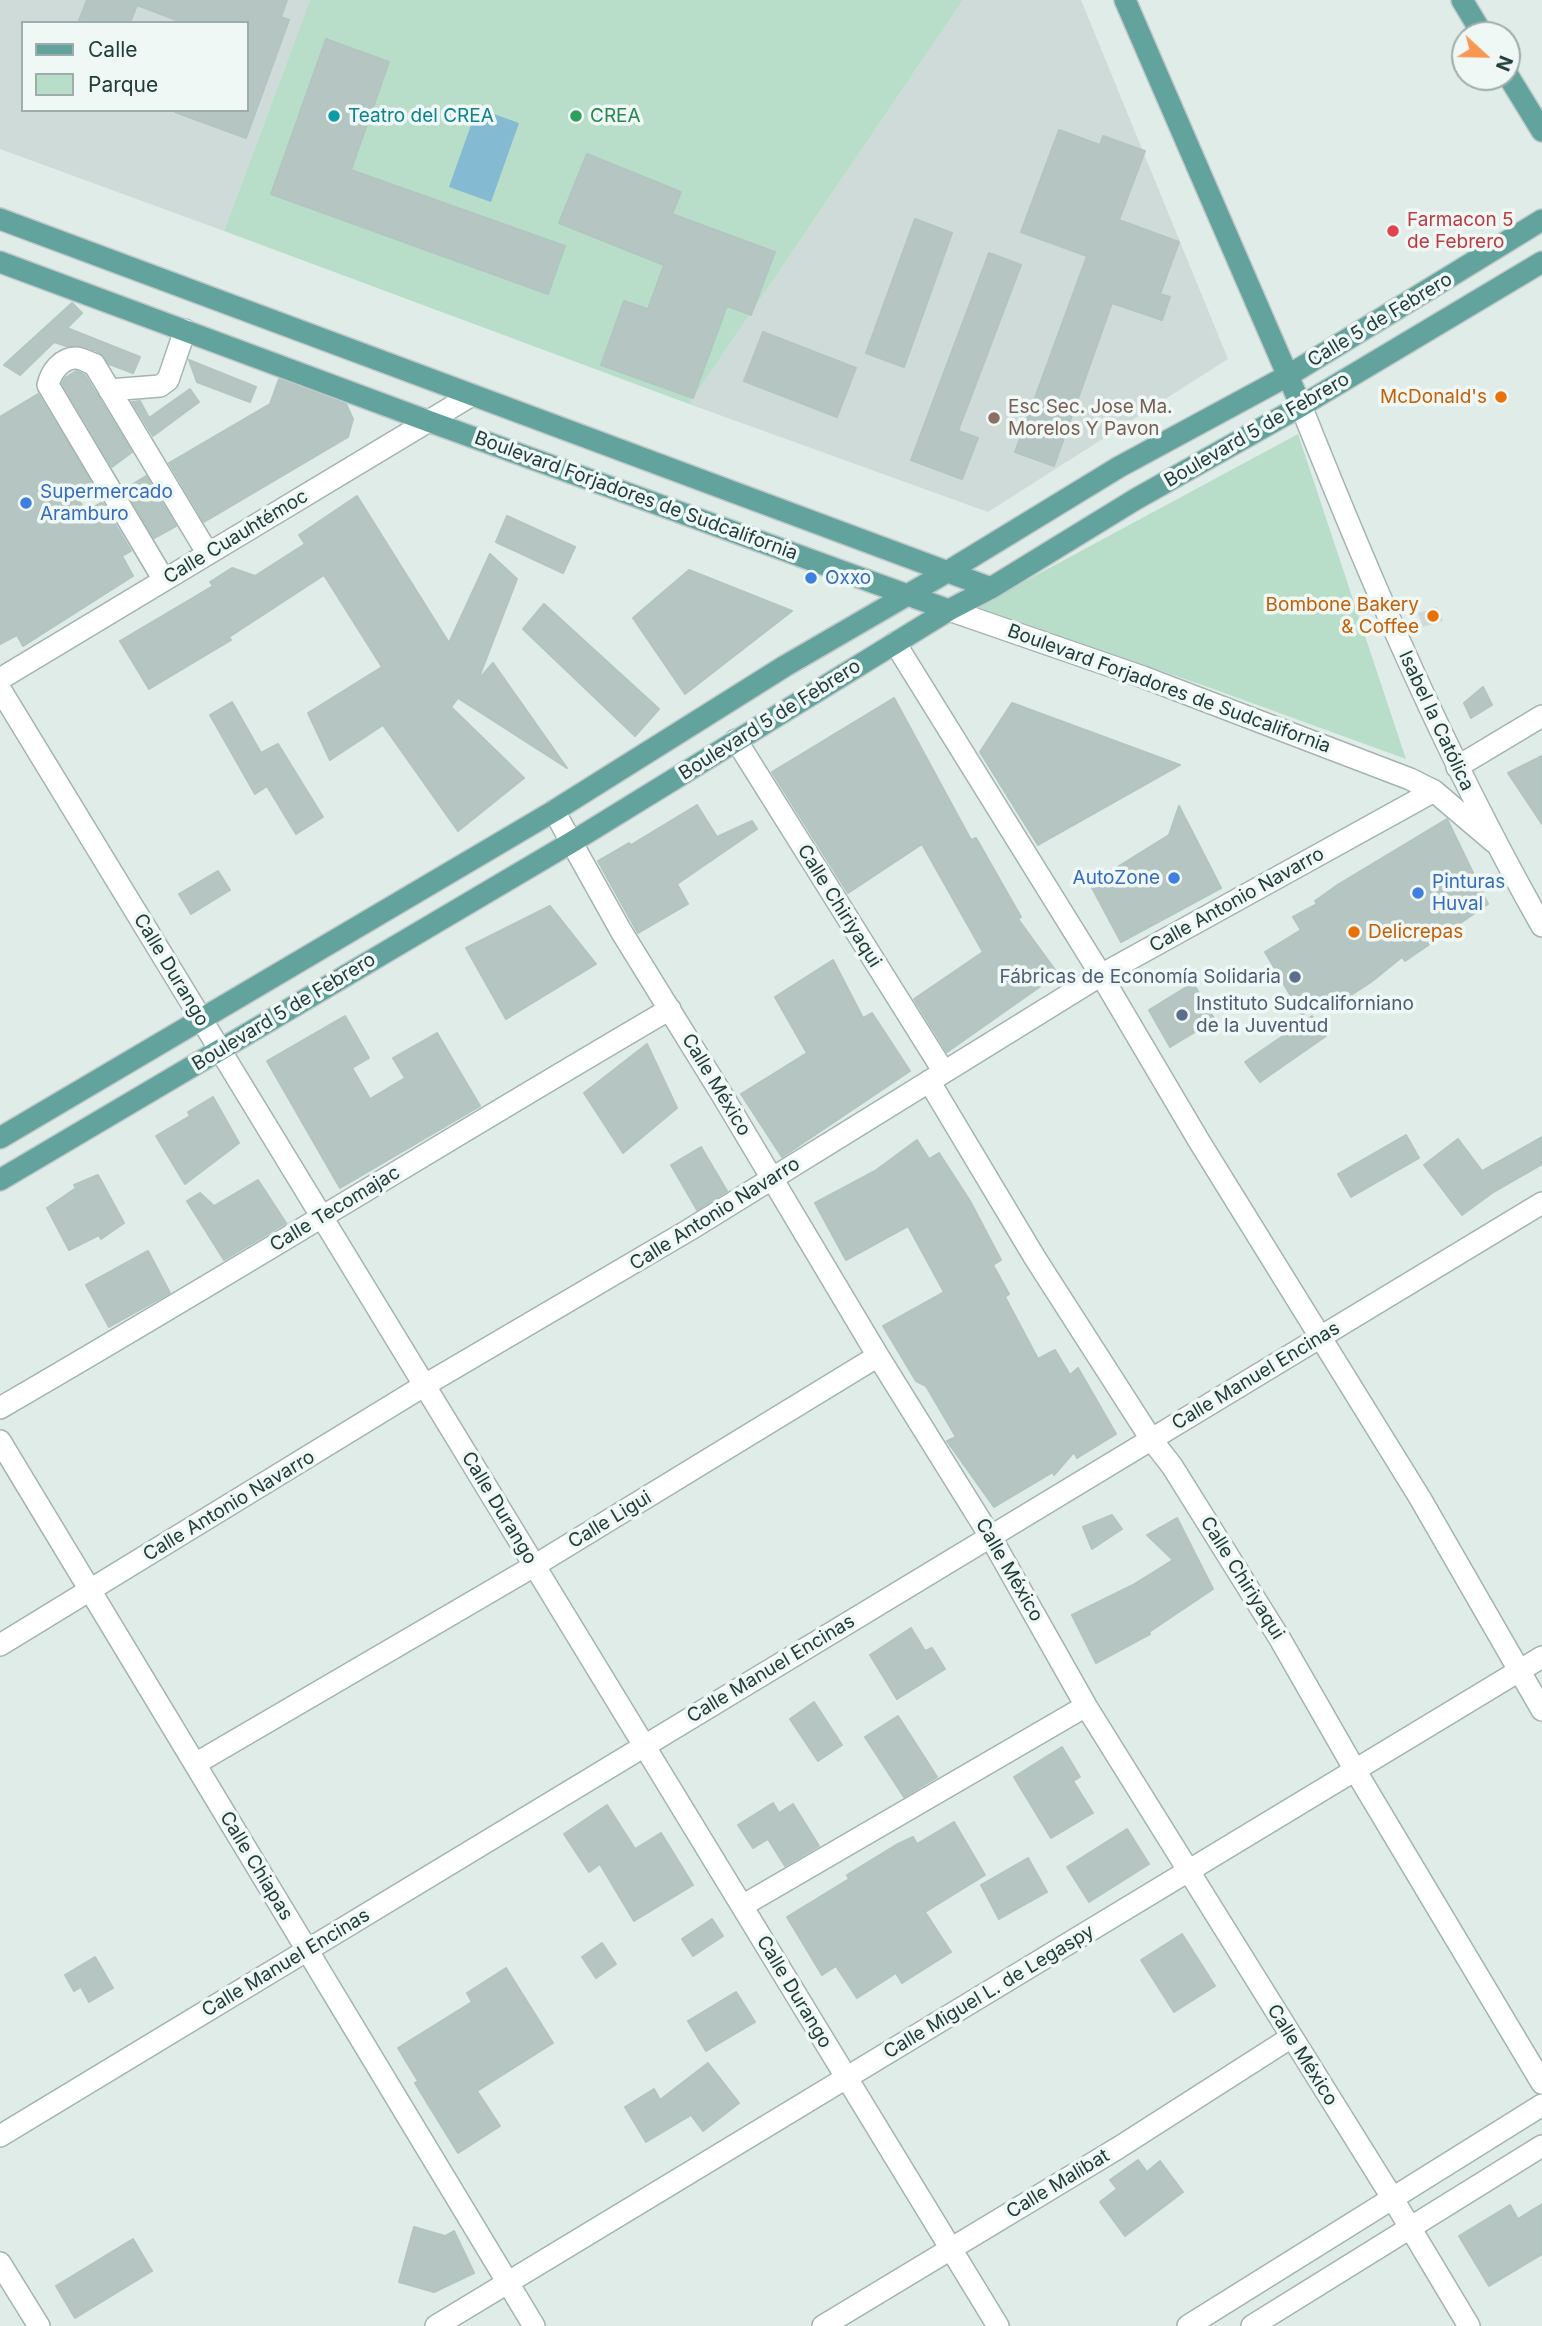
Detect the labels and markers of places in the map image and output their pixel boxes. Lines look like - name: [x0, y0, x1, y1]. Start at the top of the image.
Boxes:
- place label: Teatro del CREA: [348, 105, 494, 127]
- place label: CREA: [590, 105, 641, 127]
- marker: Teatro del CREA: [326, 108, 342, 124]
- marker: CREA: [568, 108, 584, 124]
- place label: Farmacon 5 de Febrero: [1407, 209, 1514, 253]
- marker: Farmacon 5 de Febrero: [1385, 223, 1401, 239]
- place label: McDonald's: [1380, 386, 1487, 408]
- marker: McDonald's: [1493, 389, 1509, 405]
- place label: Esc Sec. Jose Ma. Morelos Y Pavon: [1008, 396, 1173, 440]
- marker: Esc Sec. Jose Ma. Morelos Y Pavon: [986, 410, 1002, 426]
- place label: Supermercado Aramburo: [40, 481, 173, 525]
- marker: Supermercado Aramburo: [18, 495, 34, 511]
- place label: Oxxo: [825, 567, 871, 589]
- marker: Oxxo: [803, 570, 819, 586]
- place label: Bombone Bakery & Coffee: [1266, 594, 1419, 638]
- marker: Bombone Bakery & Coffee: [1425, 608, 1441, 624]
- place label: AutoZone: [1073, 867, 1160, 889]
- marker: AutoZone: [1166, 870, 1182, 886]
- place label: Pinturas Huval: [1432, 871, 1505, 915]
- marker: Pinturas Huval: [1410, 885, 1426, 901]
- place label: Delicrepas: [1368, 921, 1463, 943]
- marker: Delicrepas: [1346, 924, 1362, 940]
- place label: Fábricas de Economía Solidaria: [999, 966, 1281, 988]
- marker: Fábricas de Economía Solidaria: [1287, 969, 1303, 985]
- place label: Instituto Sudcaliforniano de la Juventud: [1196, 993, 1414, 1037]
- marker: Instituto Sudcaliforniano de la Juventud: [1174, 1007, 1190, 1023]

